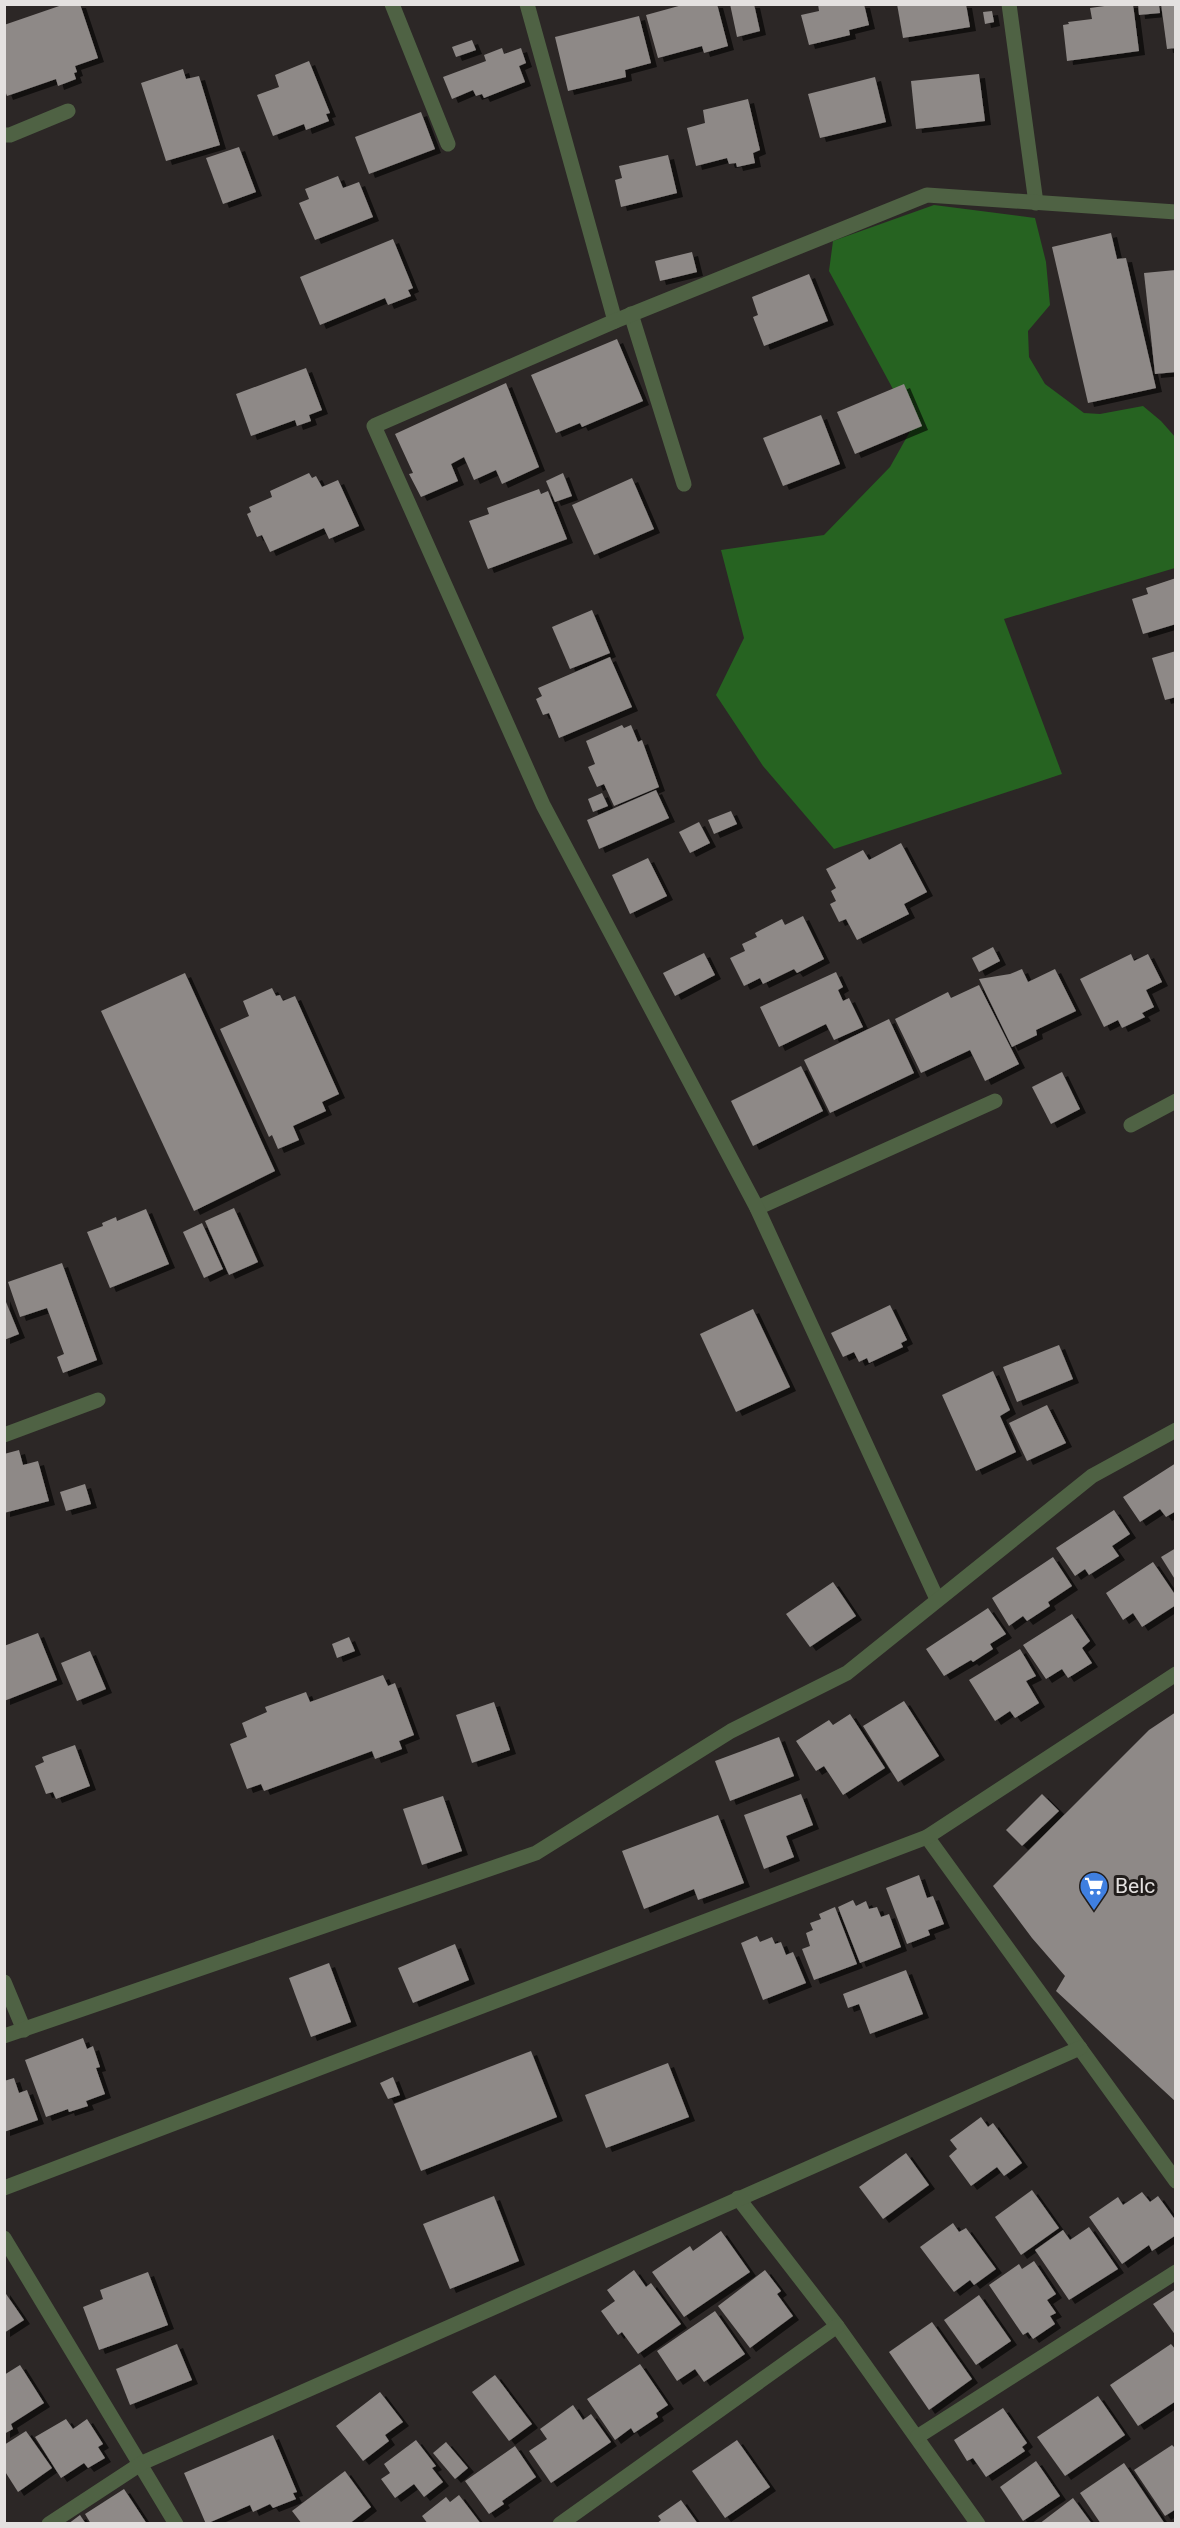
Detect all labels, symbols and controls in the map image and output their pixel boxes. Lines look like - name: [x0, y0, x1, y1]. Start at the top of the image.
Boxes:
- supermarket icon: Belc: [1078, 1870, 1110, 1912]
- place label: Belc: [1115, 1874, 1155, 1898]

